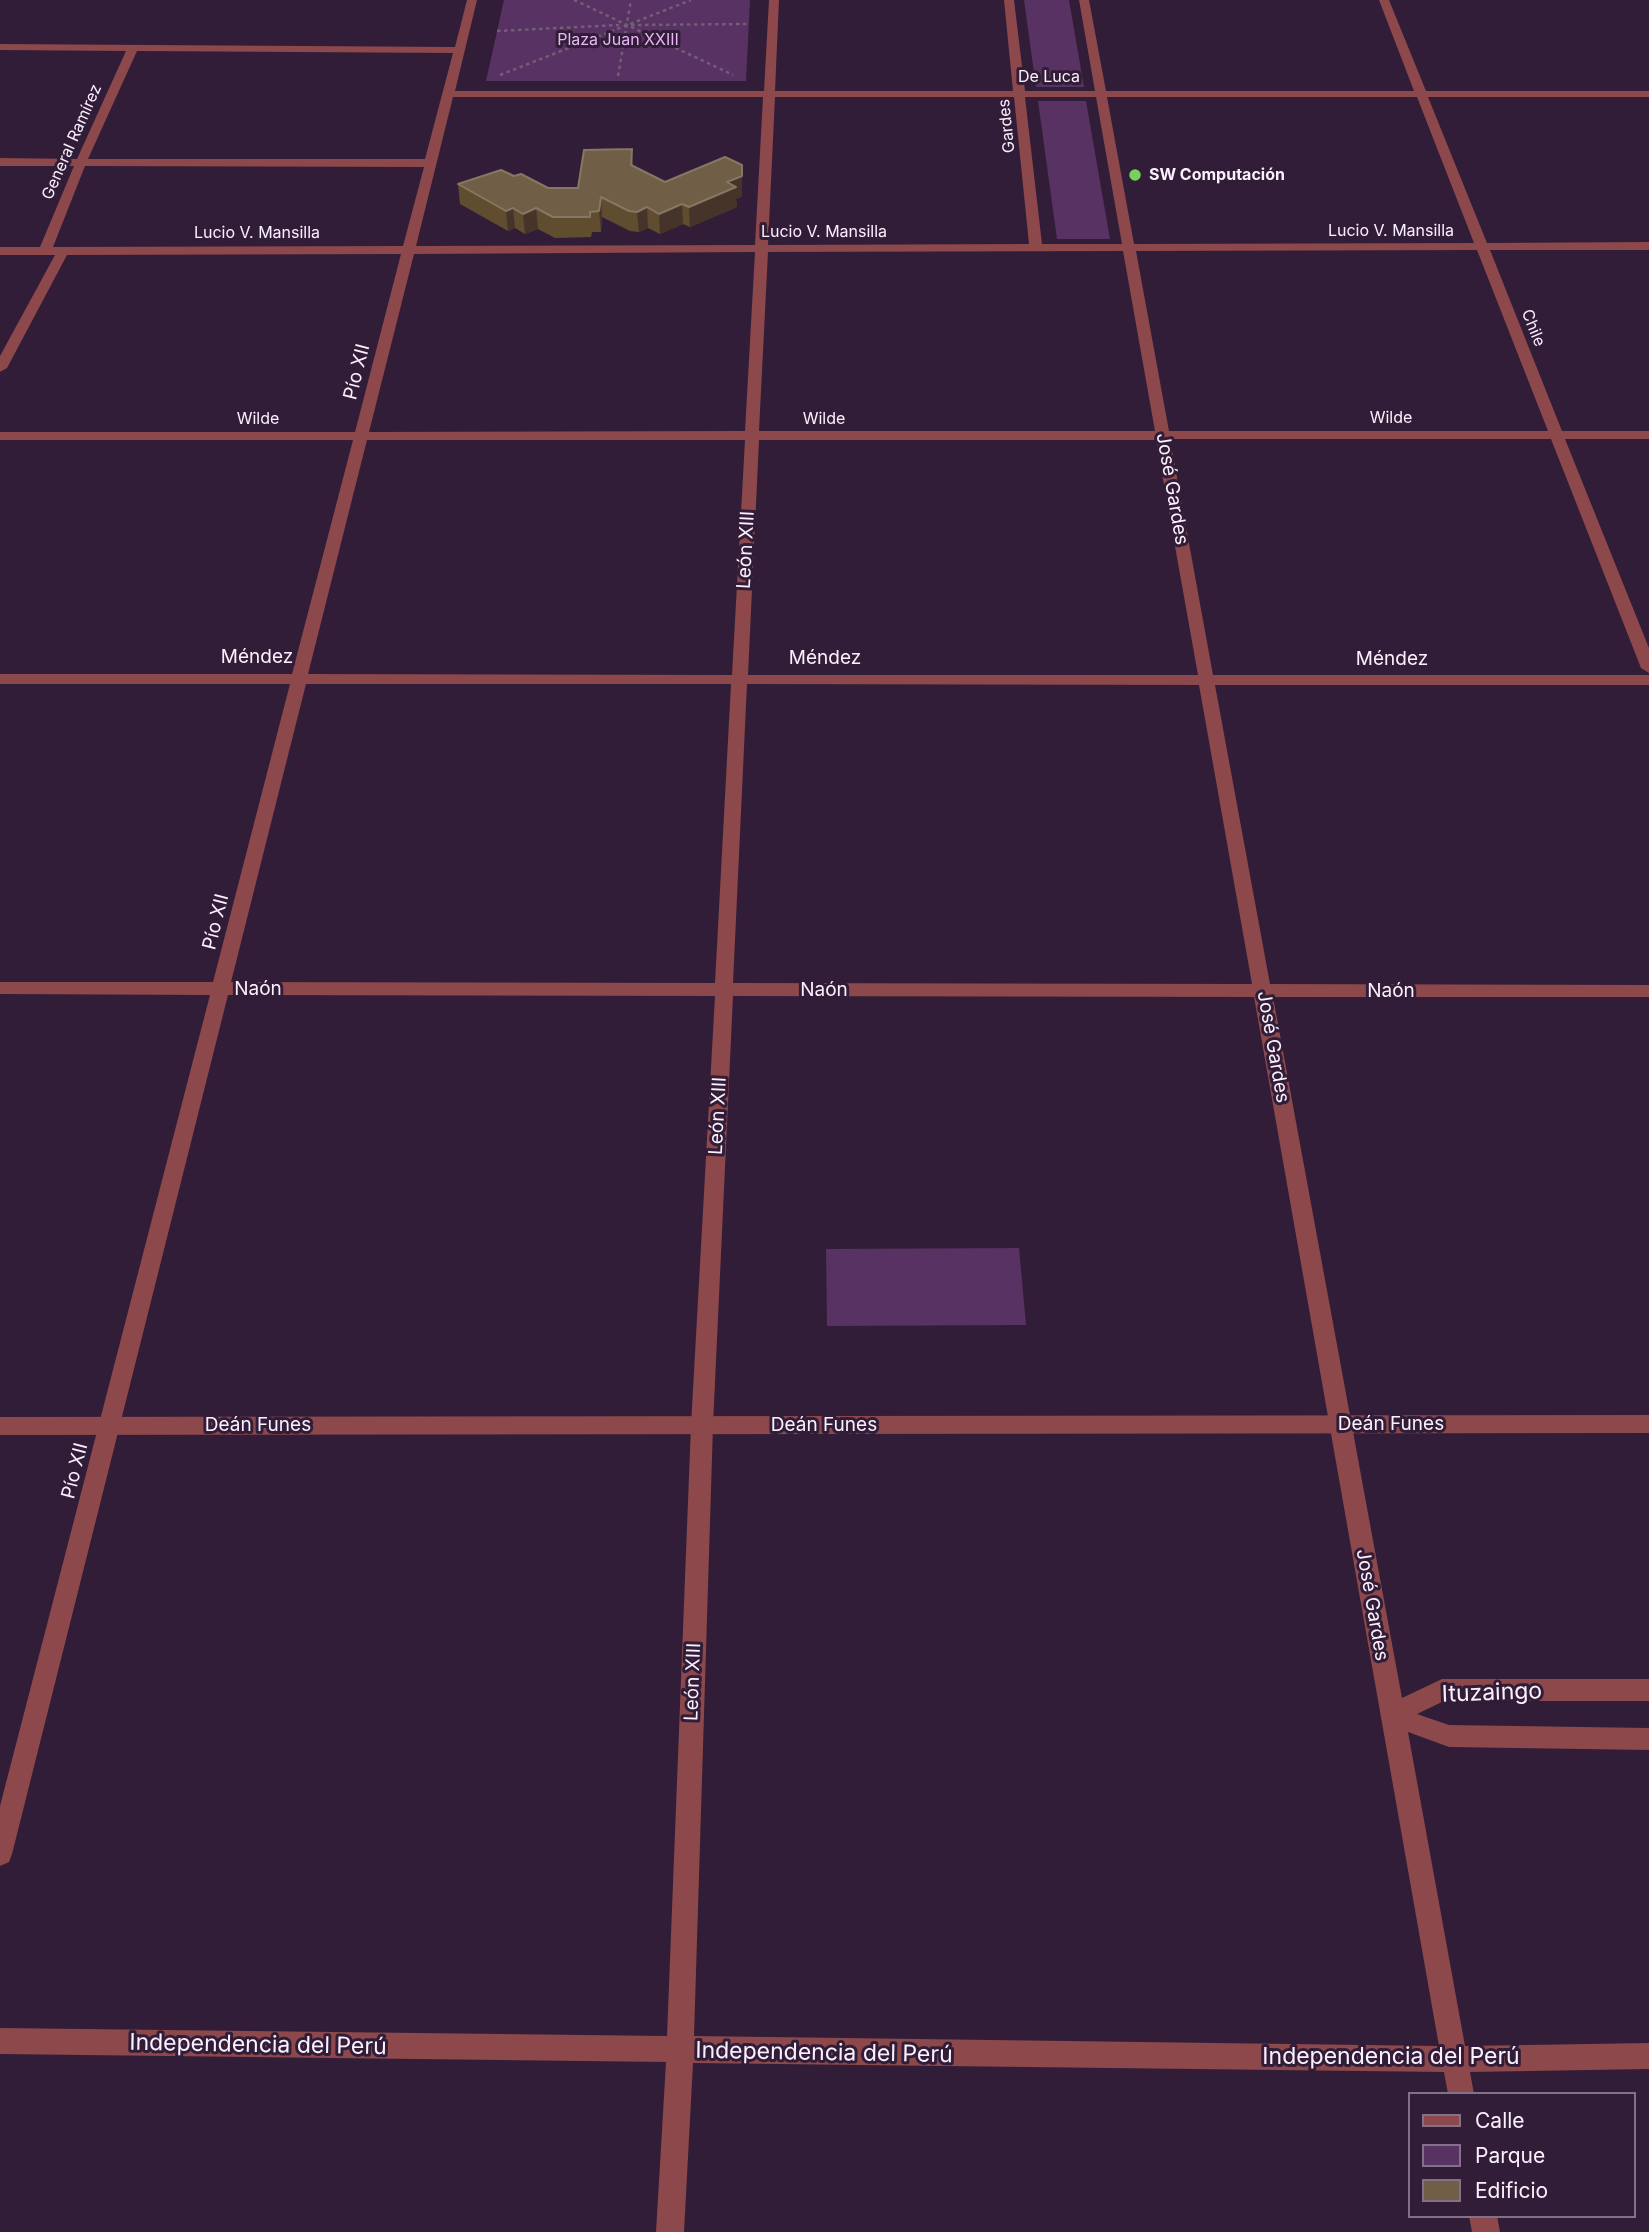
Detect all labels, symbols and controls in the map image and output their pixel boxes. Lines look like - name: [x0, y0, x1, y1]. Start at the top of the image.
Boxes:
- park label: Plaza Juan XXIII: [557, 30, 679, 50]
- street label: De Luca: [1018, 67, 1080, 87]
- street label: General Ramírez: [38, 81, 106, 203]
- street label: Gardes: [995, 98, 1019, 154]
- place label: SW Computación: [1149, 165, 1285, 185]
- marker: SW Computación: [1127, 167, 1143, 183]
- street label: Lucio V. Mansilla: [1328, 221, 1454, 241]
- street label: Lucio V. Mansilla: [761, 222, 887, 242]
- street label: Lucio V. Mansilla: [194, 223, 320, 243]
- street label: Chile: [1517, 307, 1549, 349]
- street label: Pío XII: [339, 342, 375, 402]
- street label: Wilde: [1370, 408, 1412, 428]
- street label: Wilde: [237, 409, 279, 429]
- street label: Wilde: [803, 409, 845, 429]
- street label: José Gardes: [1151, 431, 1193, 547]
- street label: León XIII: [733, 510, 759, 590]
- street label: Méndez: [221, 646, 293, 668]
- street label: Méndez: [789, 647, 861, 669]
- street label: Méndez: [1356, 648, 1428, 670]
- street label: Pío XII: [198, 892, 234, 952]
- street label: Naón: [234, 978, 282, 1000]
- street label: Naón: [800, 979, 848, 1001]
- street label: Naón: [1367, 980, 1415, 1002]
- street label: José Gardes: [1252, 989, 1294, 1105]
- street label: León XIII: [705, 1076, 731, 1156]
- street label: Deán Funes: [1338, 1413, 1444, 1435]
- street label: Deán Funes: [205, 1414, 311, 1436]
- street label: Deán Funes: [771, 1414, 877, 1436]
- street label: Pío XII: [57, 1441, 93, 1501]
- street label: José Gardes: [1351, 1547, 1393, 1663]
- street label: León XIII: [680, 1643, 706, 1721]
- street label: Ituzaingo: [1441, 1677, 1543, 1709]
- street label: Independencia del Perú: [129, 2029, 387, 2061]
- street label: Independencia del Perú: [695, 2037, 953, 2069]
- street label: Independencia del Perú: [1262, 2043, 1520, 2071]
- legend: [1408, 2092, 1635, 2218]
- text: Calle: [1475, 2108, 1525, 2133]
- text: Parque: [1475, 2143, 1545, 2168]
- text: Edificio: [1475, 2178, 1548, 2203]

